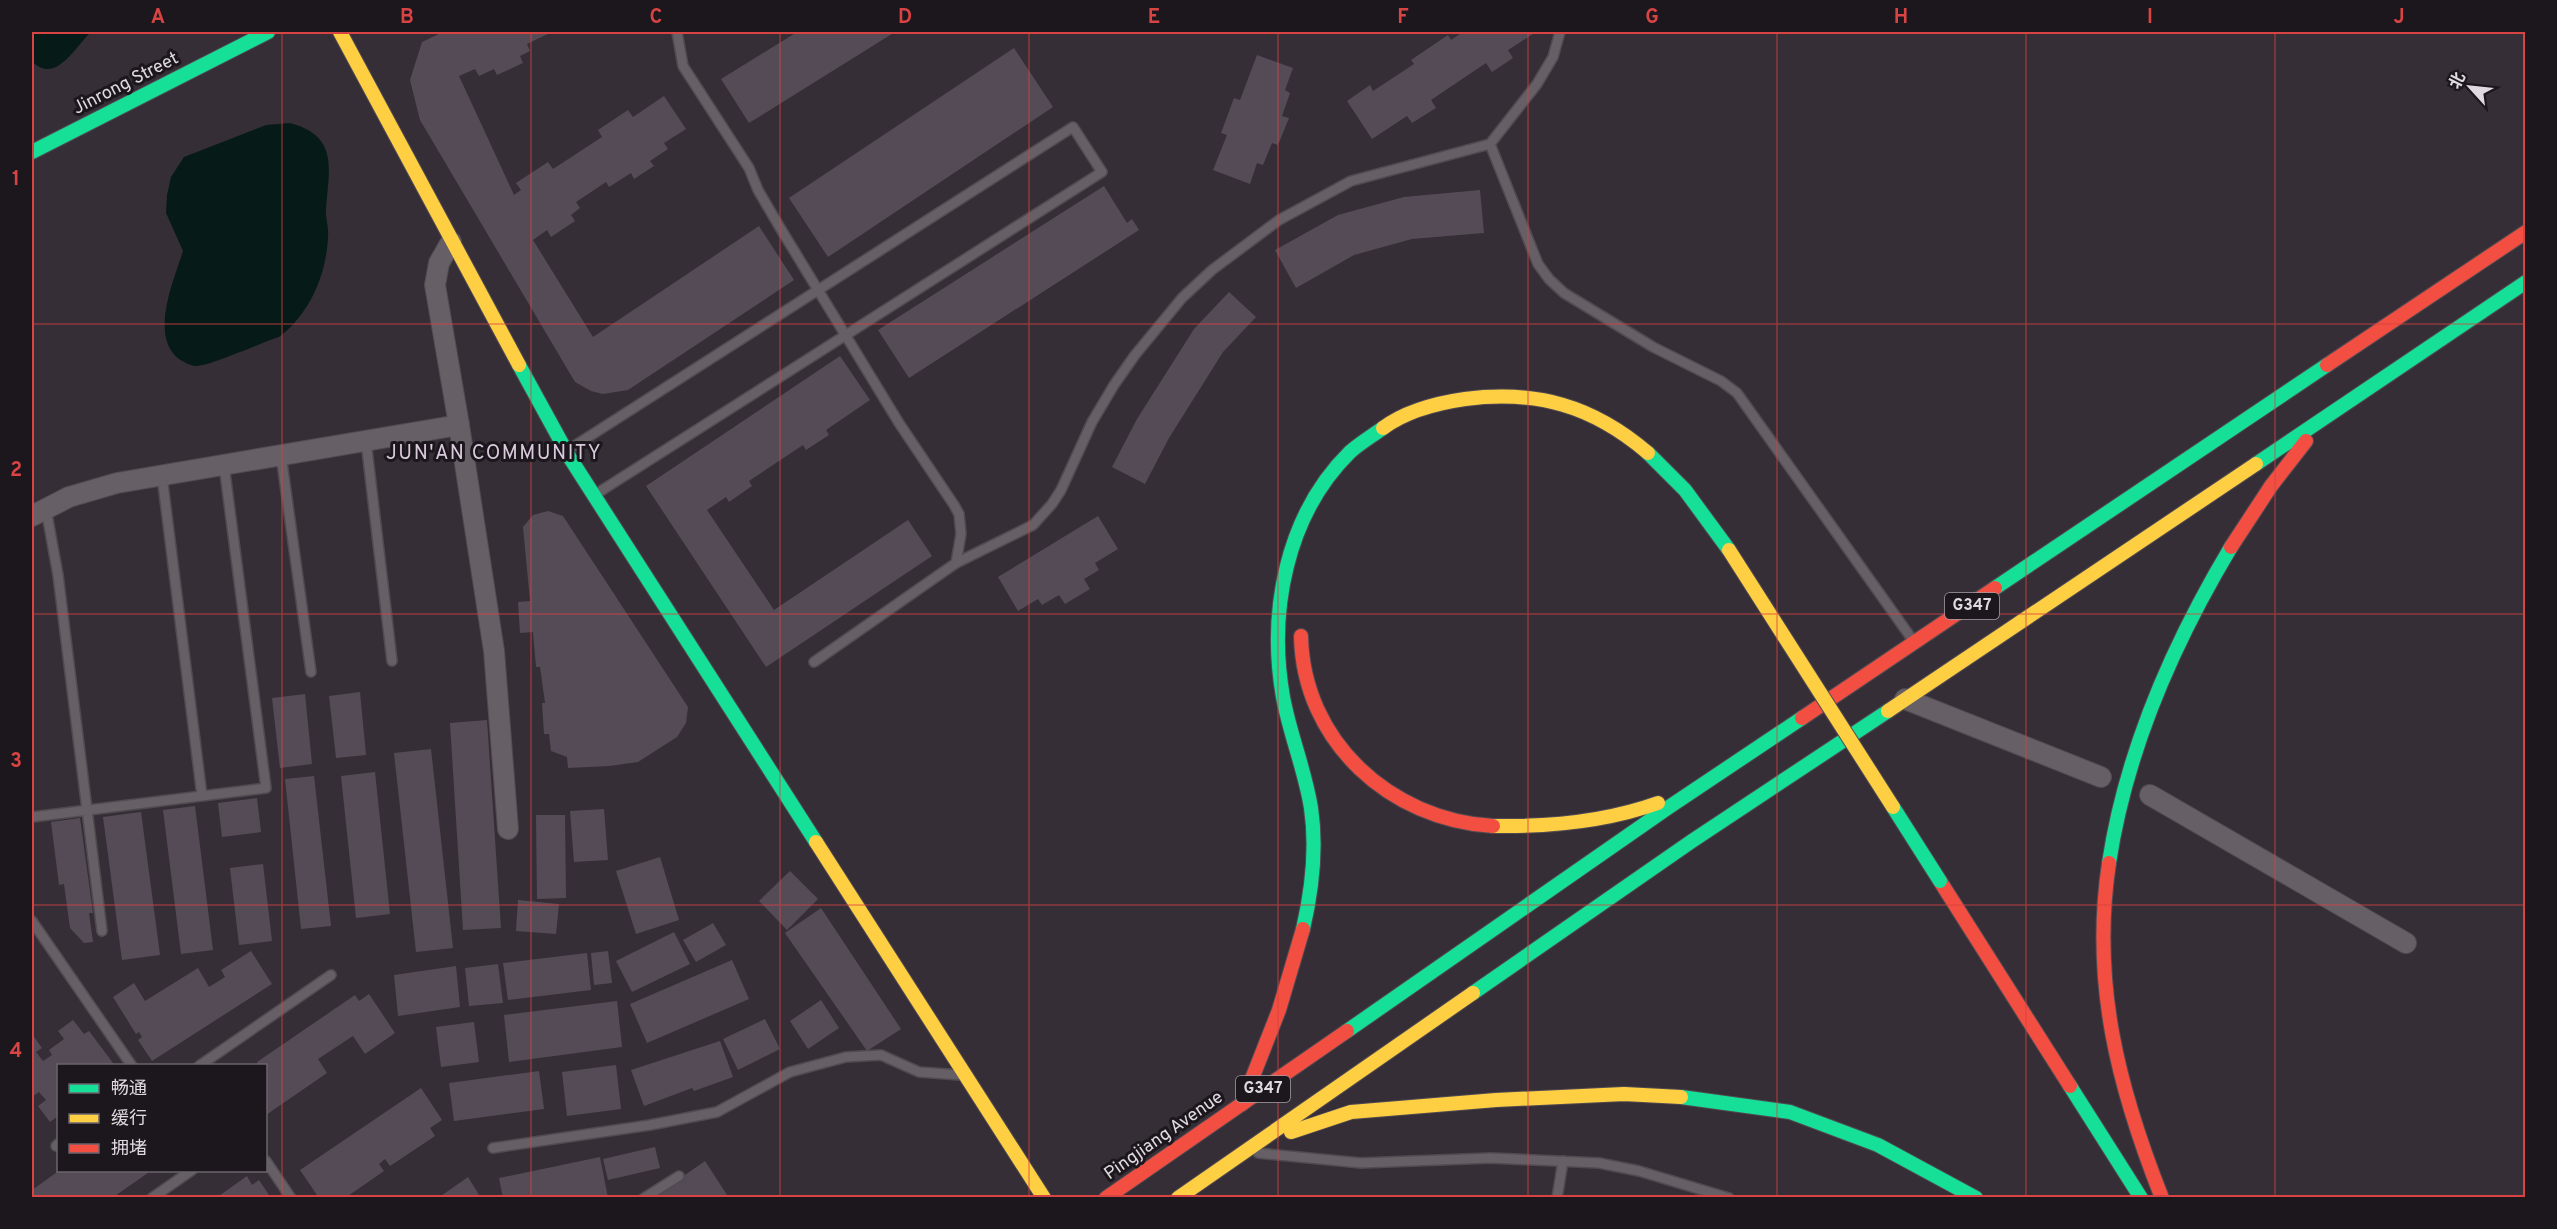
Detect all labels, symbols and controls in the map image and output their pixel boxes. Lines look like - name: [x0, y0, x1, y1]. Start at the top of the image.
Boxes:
- text: A: [151, 5, 165, 31]
- text: B: [400, 5, 414, 31]
- text: C: [650, 5, 662, 31]
- text: D: [898, 5, 912, 31]
- text: E: [1148, 5, 1160, 31]
- text: F: [1397, 5, 1409, 31]
- text: G: [1645, 5, 1659, 31]
- text: H: [1894, 5, 1908, 31]
- text: I: [2147, 5, 2153, 31]
- text: J: [2393, 5, 2405, 31]
- street label: Jinrong Street: [69, 48, 183, 120]
- north arrow: [2440, 57, 2500, 117]
- text: 北: [2446, 69, 2471, 93]
- text: 1: [12, 167, 20, 193]
- district label: JUN'AN COMMUNITY: [386, 441, 602, 467]
- text: 2: [10, 458, 22, 484]
- road number: G347: [1945, 593, 1999, 619]
- text: 3: [10, 749, 22, 775]
- text: 4: [10, 1039, 22, 1065]
- legend: [57, 1064, 267, 1172]
- road number: G347: [1236, 1076, 1290, 1102]
- text: 畅通: [111, 1078, 147, 1101]
- street label: Pingjiang Avenue: [1100, 1086, 1228, 1186]
- text: 缓行: [111, 1108, 147, 1131]
- text: 拥堵: [111, 1138, 147, 1161]

